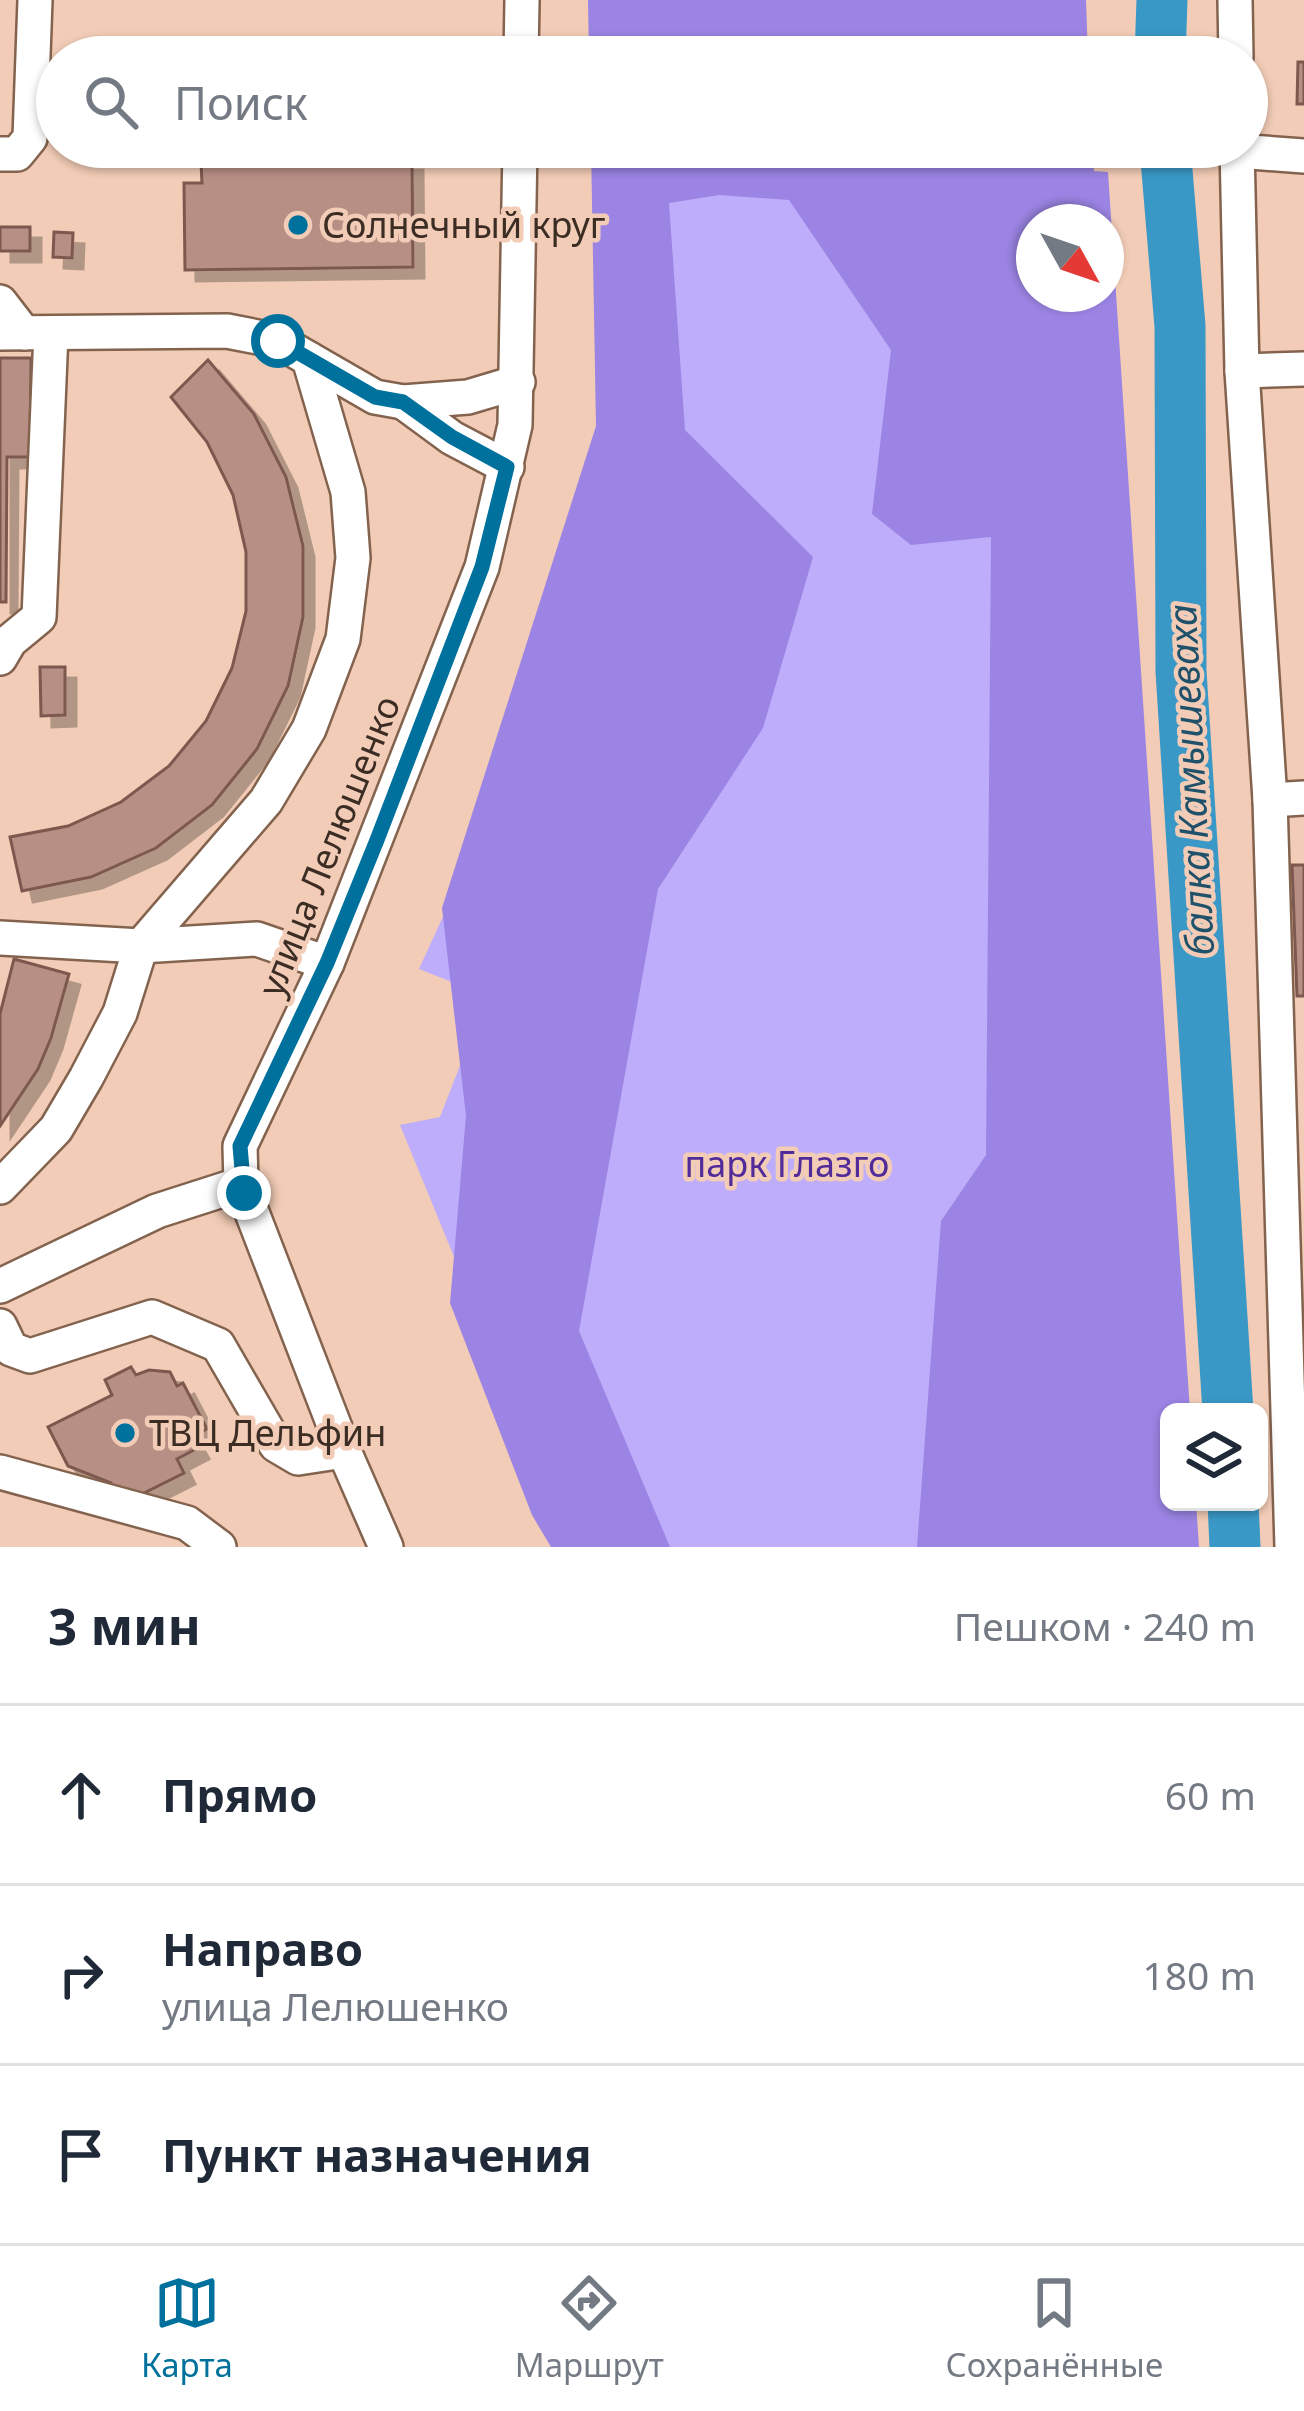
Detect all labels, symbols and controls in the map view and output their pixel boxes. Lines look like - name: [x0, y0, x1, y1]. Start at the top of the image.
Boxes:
- search box: [36, 36, 1268, 168]
- icon: search: [78, 69, 144, 135]
- text: Поиск: [174, 72, 308, 133]
- place label: Солнечный круг: [322, 200, 606, 249]
- north arrow: [1016, 204, 1124, 312]
- marker: Солнечный круг: [285, 212, 311, 238]
- route start: [251, 314, 305, 368]
- water label: балка Камышеваха: [1154, 603, 1225, 957]
- street label: улица Лелюшенко: [246, 688, 411, 1003]
- park label: парк Глазго: [685, 1139, 889, 1188]
- route end: [217, 1166, 271, 1220]
- map controls: [1160, 1403, 1268, 1511]
- button: layers: [1160, 1403, 1268, 1511]
- place label: ТВЦ Дельфин: [149, 1408, 386, 1457]
- marker: ТВЦ Дельфин: [112, 1420, 138, 1446]
- text: 3 мин: [48, 1590, 201, 1660]
- text: Пешком · 240 m: [954, 1599, 1256, 1652]
- icon: ahead: [48, 1762, 114, 1828]
- text: Прямо: [162, 1764, 317, 1825]
- text: 60 m: [1165, 1768, 1256, 1821]
- text: Направо: [162, 1918, 363, 1979]
- icon: right: [48, 1942, 114, 2008]
- text: 180 m: [1142, 1948, 1256, 2001]
- text: улица Лелюшенко: [162, 1979, 509, 2032]
- icon: arrive: [48, 2122, 114, 2188]
- text: Пункт назначения: [162, 2124, 592, 2185]
- tab: Карта: [141, 2270, 233, 2387]
- tab: Маршрут: [515, 2270, 664, 2387]
- tab: Сохранённые: [946, 2270, 1163, 2387]

